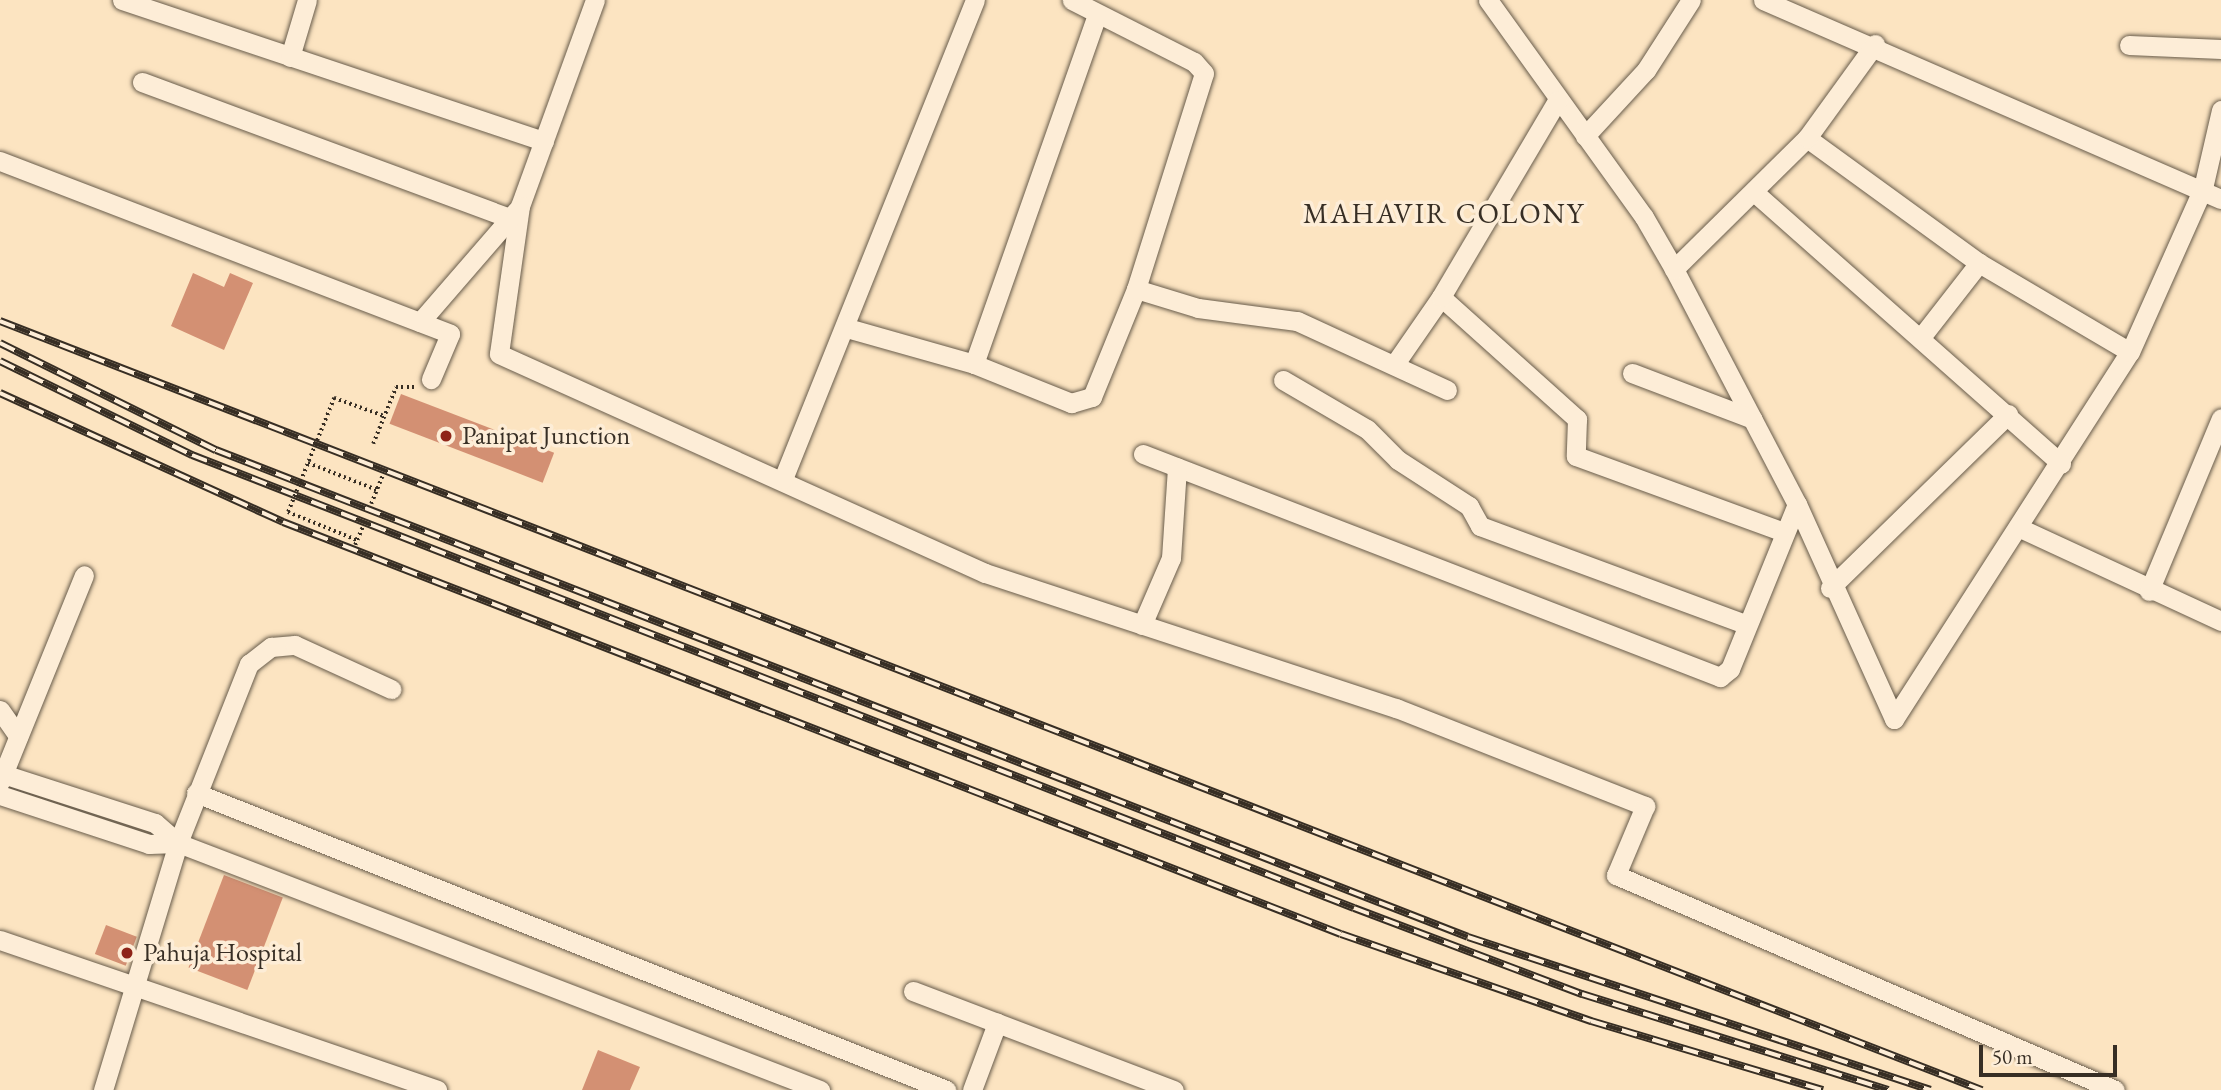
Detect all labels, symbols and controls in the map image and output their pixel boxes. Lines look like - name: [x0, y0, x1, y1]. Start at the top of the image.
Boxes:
- district label: MAHAVIR COLONY: [1305, 196, 1583, 230]
- place label: Panipat Junction: [462, 420, 630, 452]
- marker: Panipat Junction: [436, 426, 456, 446]
- place label: Pahuja Hospital: [143, 937, 302, 969]
- marker: Pahuja Hospital: [117, 943, 137, 963]
- scale bar: [1983, 1030, 2121, 1074]
- text: 50 m: [1992, 1043, 2033, 1070]

